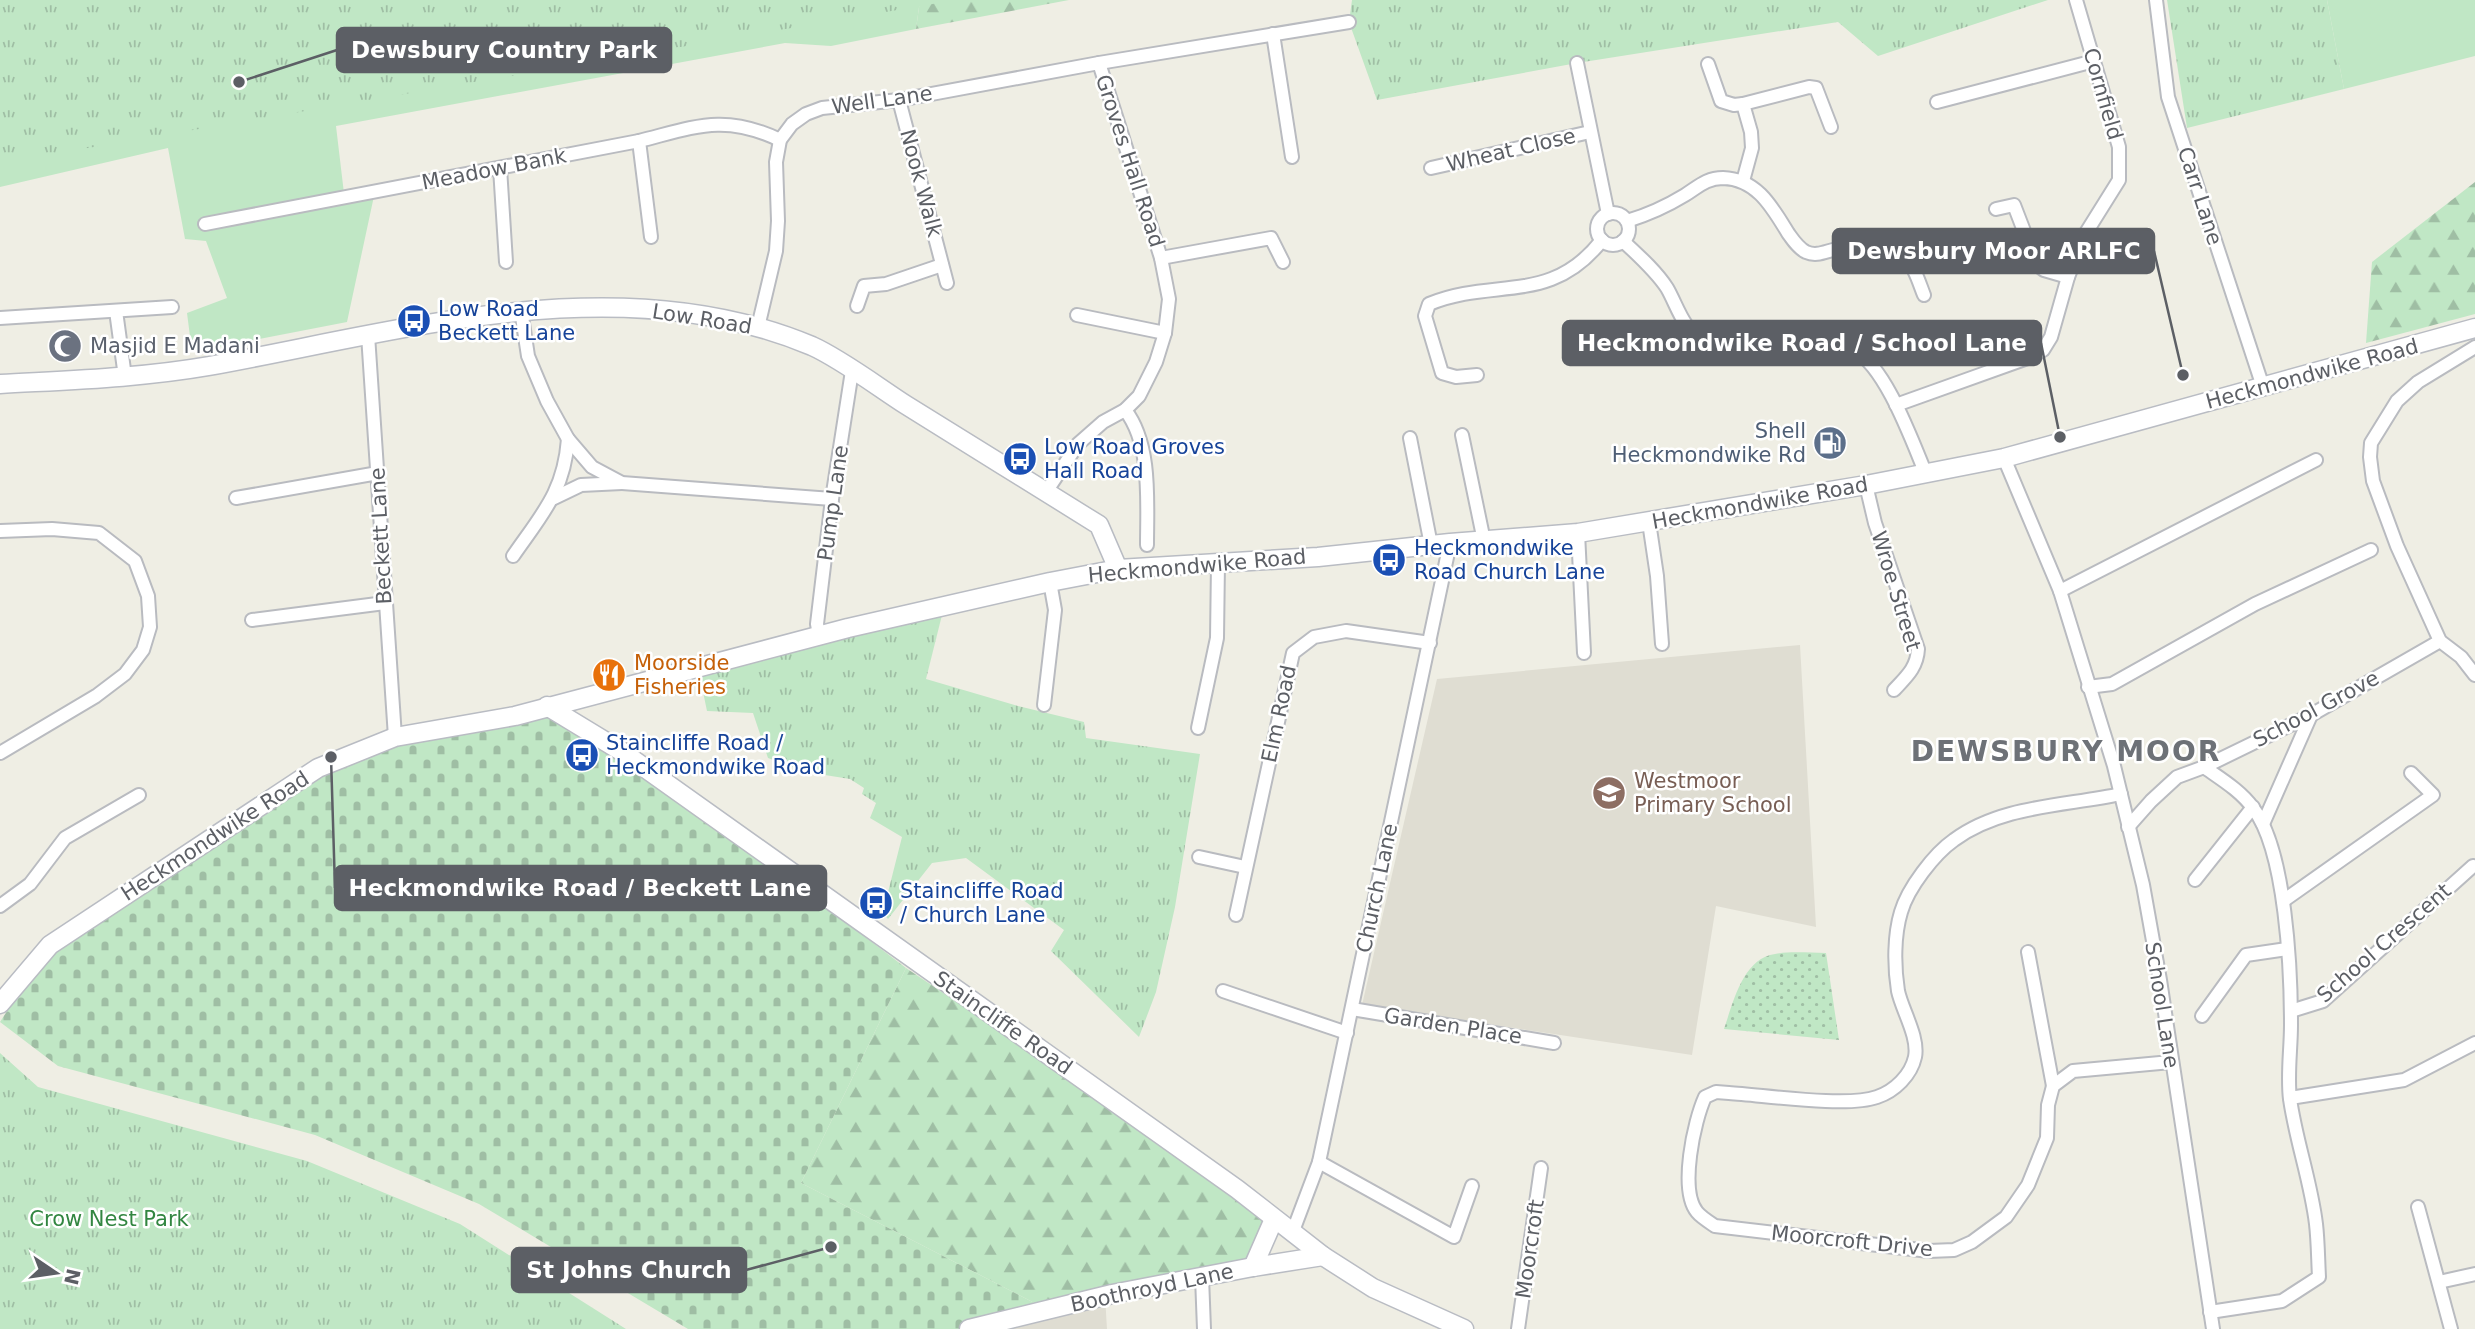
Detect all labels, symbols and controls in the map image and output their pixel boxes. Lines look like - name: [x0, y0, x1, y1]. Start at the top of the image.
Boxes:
- callout: Dewsbury Country Park: [337, 28, 671, 72]
- text: Dewsbury Country Park: [351, 37, 658, 63]
- street label: Cornfield: [2078, 45, 2128, 143]
- street label: Groves Hall Road: [1091, 72, 1169, 250]
- street label: Well Lane: [830, 81, 934, 119]
- street label: Wheat Close: [1444, 123, 1578, 177]
- street label: Nook Walk: [895, 127, 947, 240]
- street label: Meadow Bank: [420, 143, 569, 195]
- street label: Carr Lane: [2173, 144, 2227, 248]
- callout: Dewsbury Moor ARLFC: [1833, 229, 2154, 273]
- text: Dewsbury Moor ARLFC: [1847, 238, 2141, 264]
- place label: Low Road Beckett Lane: [438, 297, 575, 345]
- street label: Low Road: [650, 299, 754, 339]
- bus stop icon: Low Road Beckett Lane: [395, 302, 433, 340]
- callout: Heckmondwike Road / School Lane: [1563, 321, 2041, 365]
- mosque icon: Masjid E Madani: [46, 327, 84, 365]
- text: Heckmondwike Road / School Lane: [1577, 330, 2027, 356]
- place label: Masjid E Madani: [90, 334, 260, 358]
- street label: Heckmondwike Road: [2203, 334, 2421, 414]
- place label: Shell Heckmondwike Rd: [1612, 419, 1806, 467]
- fuel station icon: Shell Heckmondwike Rd: [1811, 424, 1849, 462]
- place label: Low Road Groves Hall Road: [1044, 435, 1225, 483]
- bus stop icon: Low Road Groves Hall Road: [1001, 440, 1039, 478]
- street label: Pump Lane: [813, 443, 853, 563]
- street label: Beckett Lane: [365, 467, 397, 605]
- street label: Heckmondwike Road: [1650, 472, 1870, 534]
- street label: Wroe Street: [1866, 528, 1926, 654]
- place label: Heckmondwike Road Church Lane: [1414, 536, 1605, 584]
- bus stop icon: Heckmondwike Road Church Lane: [1370, 541, 1408, 579]
- street label: Heckmondwike Road: [1087, 544, 1307, 588]
- place label: Moorside Fisheries: [634, 651, 729, 699]
- restaurant icon: Moorside Fisheries: [590, 656, 628, 694]
- street label: Elm Road: [1257, 663, 1301, 765]
- street label: School Grove: [2249, 666, 2383, 752]
- place label: Staincliffe Road / Heckmondwike Road: [606, 731, 825, 779]
- district label: DEWSBURY MOOR: [1911, 735, 2221, 768]
- bus stop icon: Staincliffe Road / Heckmondwike Road: [563, 736, 601, 774]
- street label: Heckmondwike Road: [117, 766, 313, 906]
- place label: Westmoor Primary School: [1634, 769, 1792, 817]
- school or university icon: Westmoor Primary School: [1590, 774, 1628, 812]
- street label: Church Lane: [1352, 821, 1402, 955]
- callout: Heckmondwike Road / Beckett Lane: [335, 866, 826, 910]
- text: Heckmondwike Road / Beckett Lane: [349, 875, 811, 901]
- street label: School Crescent: [2312, 878, 2456, 1008]
- place label: Staincliffe Road / Church Lane: [900, 879, 1064, 927]
- bus stop icon: Staincliffe Road / Church Lane: [857, 884, 895, 922]
- street label: School Lane: [2140, 940, 2184, 1070]
- street label: Staincliffe Road: [929, 966, 1077, 1080]
- street label: Garden Place: [1382, 1003, 1524, 1049]
- street label: Moorcroft: [1511, 1198, 1549, 1300]
- park label: Crow Nest Park: [29, 1207, 190, 1231]
- street label: Moorcroft Drive: [1770, 1221, 1934, 1261]
- north arrow: [21, 1238, 91, 1308]
- callout: St Johns Church: [512, 1248, 746, 1292]
- text: St Johns Church: [526, 1257, 732, 1283]
- street label: Boothroyd Lane: [1068, 1259, 1236, 1317]
- text: N: [60, 1267, 85, 1287]

